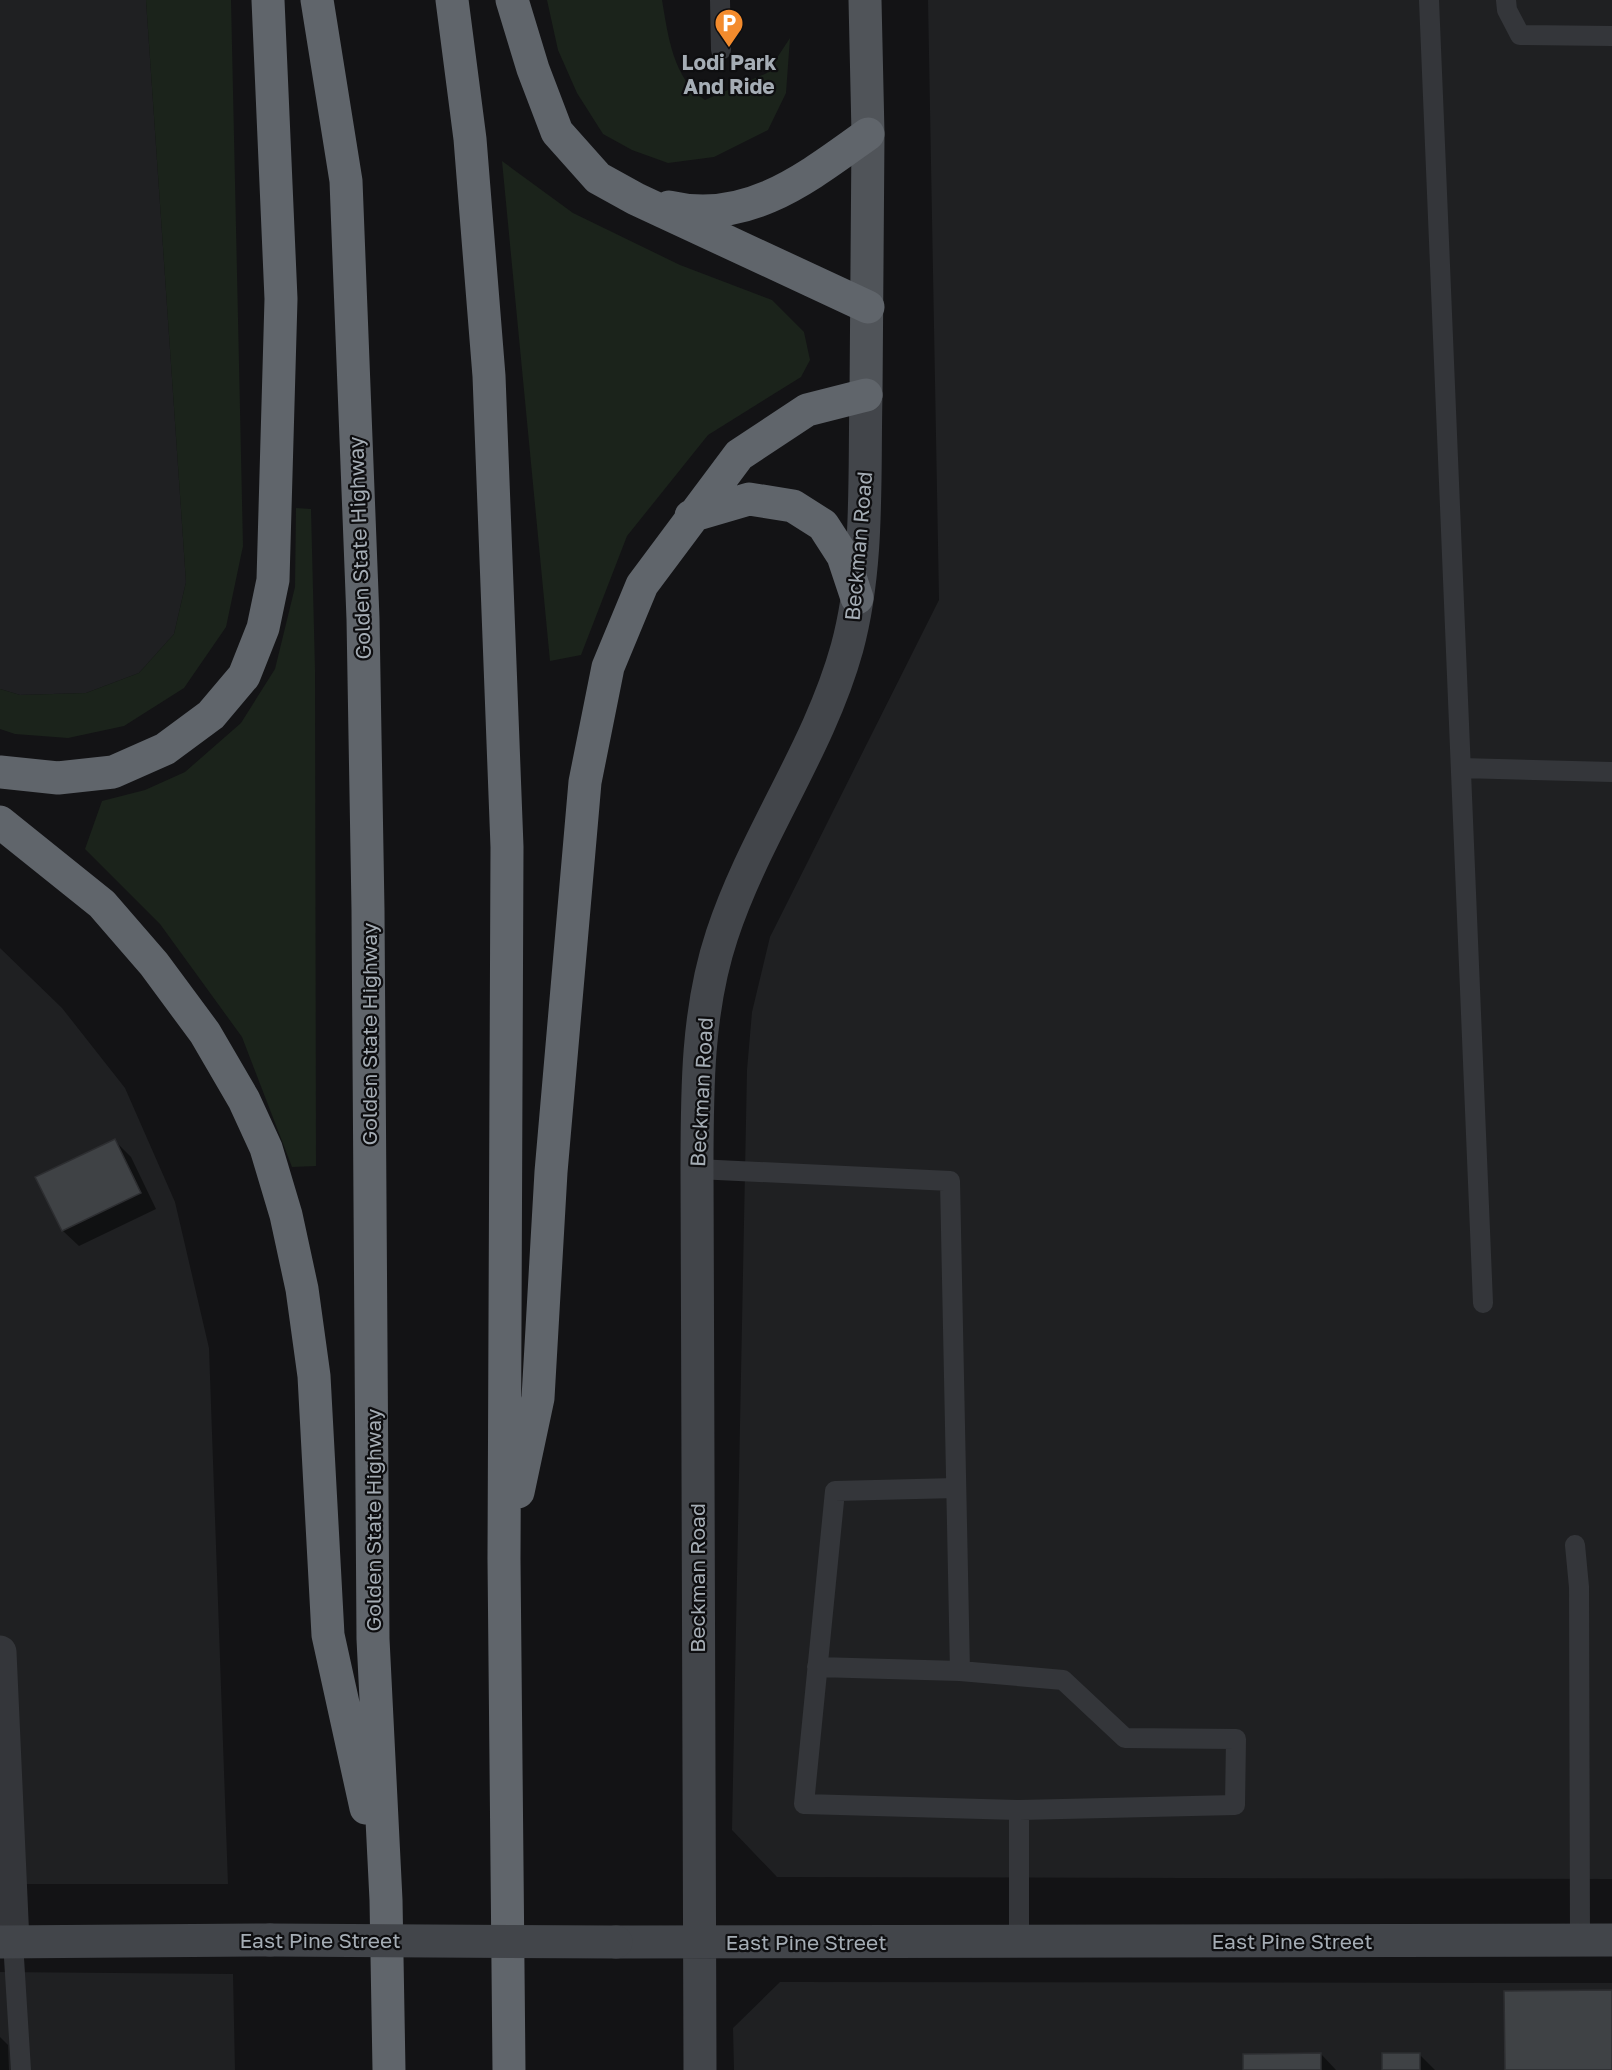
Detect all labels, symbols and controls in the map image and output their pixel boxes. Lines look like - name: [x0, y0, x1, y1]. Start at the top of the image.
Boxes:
- parking icon: Lodi Park And Ride: [713, 7, 745, 49]
- place label: Lodi Park And Ride: [682, 49, 776, 99]
- street label: Golden State Highway: [342, 436, 376, 660]
- street label: Beckman Road: [839, 470, 877, 622]
- street label: Golden State Highway: [356, 922, 382, 1146]
- street label: Beckman Road: [684, 1017, 718, 1167]
- street label: Golden State Highway: [360, 1408, 386, 1632]
- street label: Beckman Road: [684, 1503, 710, 1653]
- street label: East Pine Street: [239, 1927, 401, 1953]
- street label: East Pine Street: [1211, 1928, 1373, 1954]
- street label: East Pine Street: [725, 1929, 887, 1955]

